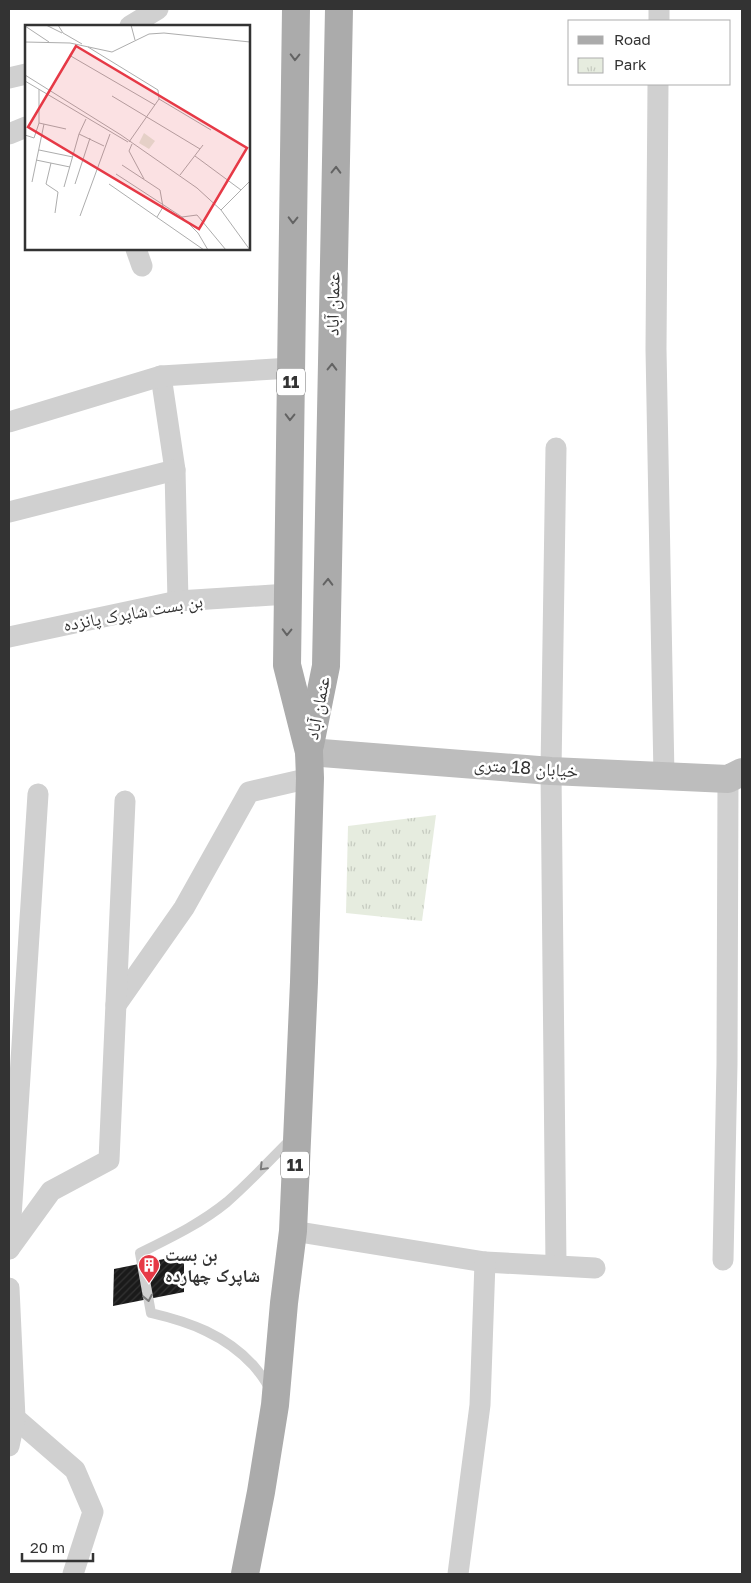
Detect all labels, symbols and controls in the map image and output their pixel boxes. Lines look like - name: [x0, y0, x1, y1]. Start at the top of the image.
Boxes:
- legend: [568, 20, 731, 85]
- inset map: [25, 25, 250, 250]
- text: Road: [614, 30, 651, 48]
- one-way arrow: [290, 54, 301, 62]
- text: Park: [614, 55, 647, 73]
- one-way arrow: [330, 166, 341, 174]
- one-way arrow: [288, 216, 298, 224]
- street label: عثمان آباد: [320, 272, 345, 336]
- one-way arrow: [327, 363, 337, 371]
- road number: 11: [277, 368, 305, 396]
- one-way arrow: [285, 414, 295, 422]
- one-way arrow: [323, 578, 333, 586]
- street label: بن بست شاپرک پانزده: [61, 589, 204, 636]
- one-way arrow: [282, 629, 292, 637]
- street label: عثمان آباد: [300, 674, 335, 741]
- street label: خیابان 18 متری: [473, 752, 579, 783]
- road number: 11: [281, 1152, 309, 1178]
- one-way arrow: [260, 1162, 269, 1171]
- place label: بن بست شاپرک چهارده: [165, 1243, 260, 1287]
- building icon: بن بست شاپرک چهارده: [137, 1253, 161, 1284]
- one-way arrow: [142, 1294, 153, 1302]
- scale bar: [22, 1530, 94, 1562]
- text: 20 m: [30, 1538, 65, 1556]

